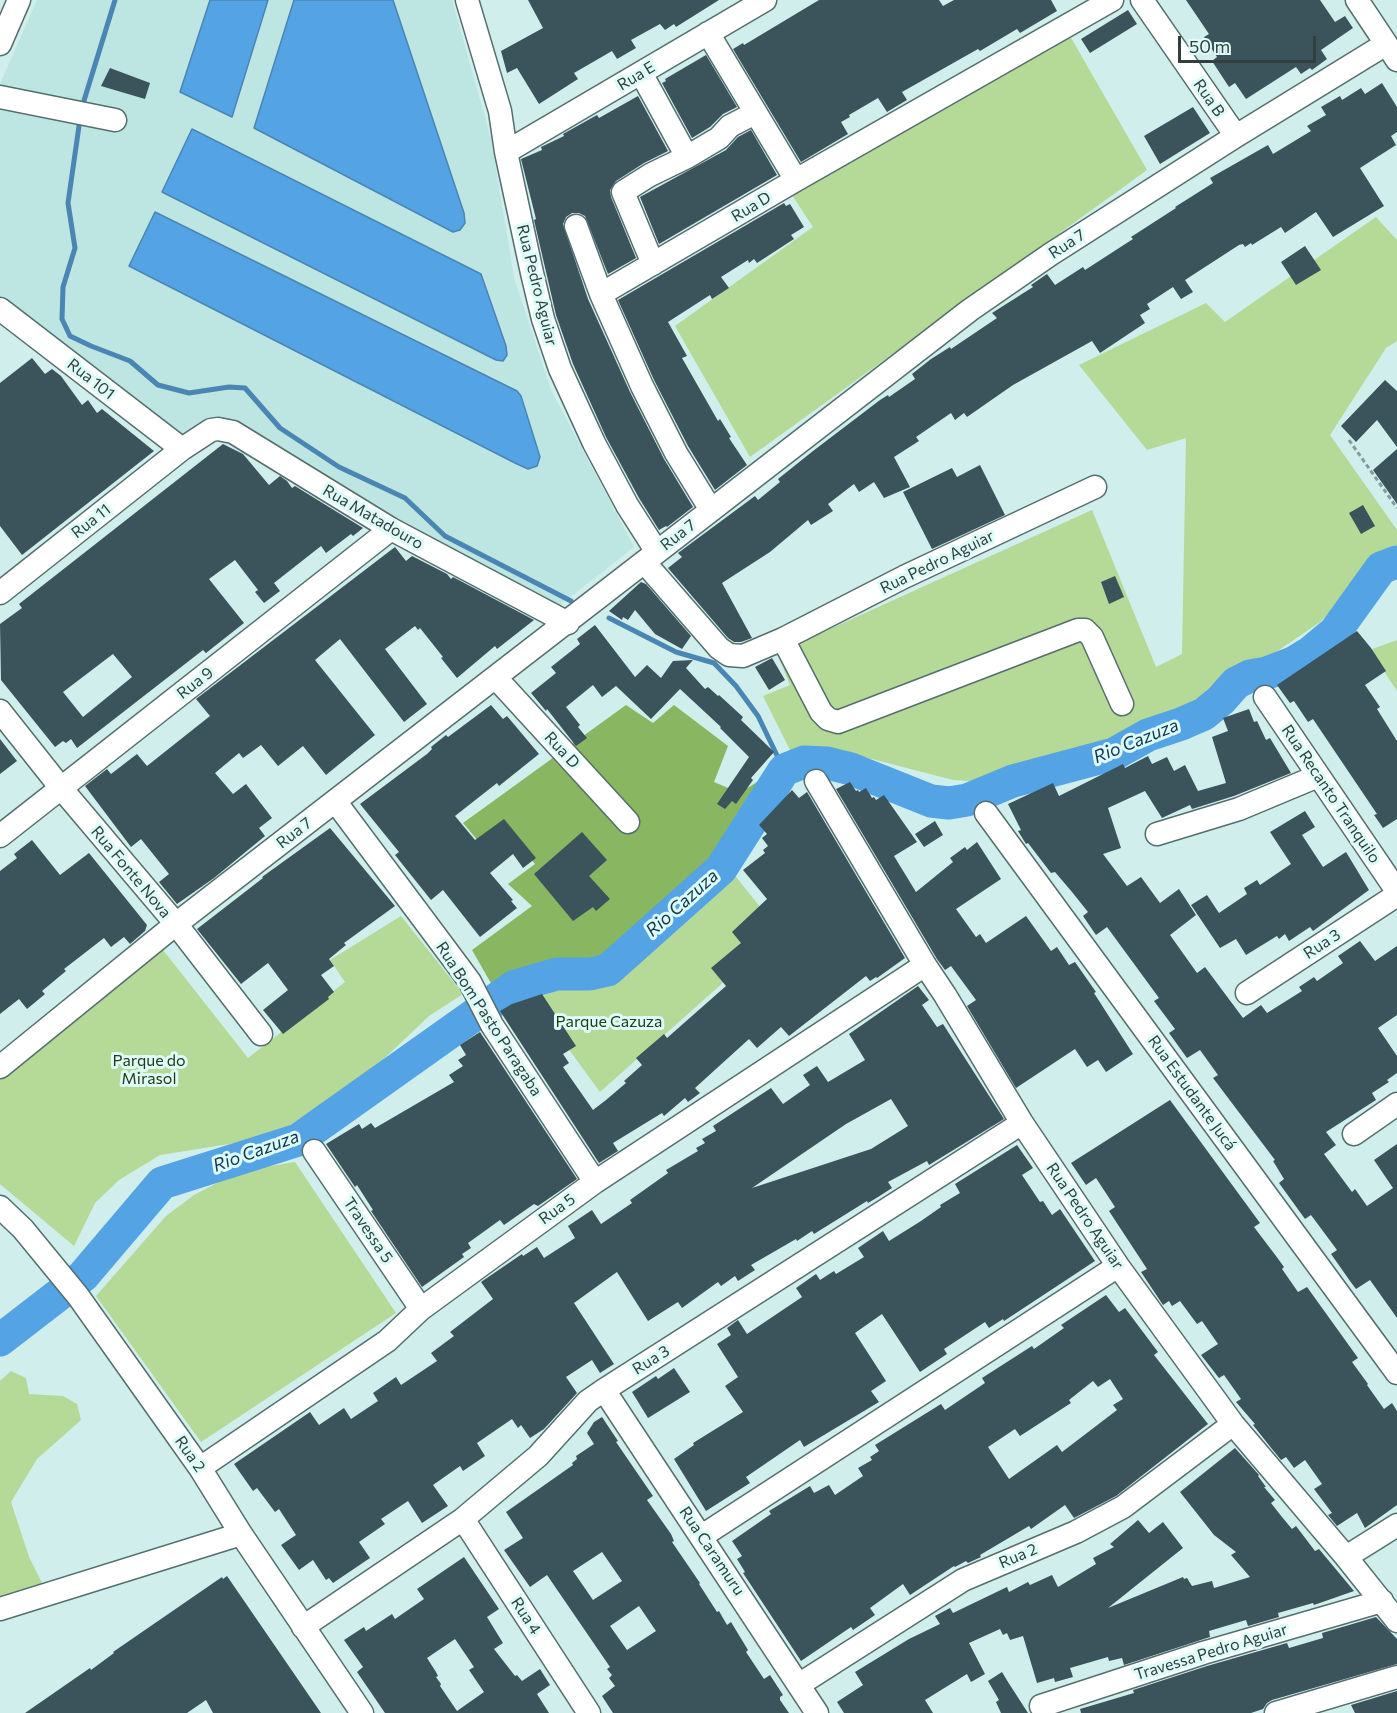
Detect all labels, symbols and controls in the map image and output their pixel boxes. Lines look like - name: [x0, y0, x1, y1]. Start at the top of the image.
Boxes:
- scale bar: [1181, 24, 1319, 62]
- text: 50 m: [1189, 35, 1230, 57]
- street label: Rua E: [614, 57, 658, 95]
- street label: Rua B: [1189, 76, 1229, 120]
- street label: Rua D: [728, 188, 774, 226]
- street label: Rua Pedro Aguiar: [513, 222, 561, 348]
- street label: Rua 7: [1045, 225, 1089, 263]
- street label: Rua 101: [63, 354, 119, 404]
- street label: Rua Matadouro: [319, 480, 427, 554]
- street label: Rua 11: [67, 500, 115, 542]
- street label: Rua 7: [657, 515, 699, 555]
- street label: Rua Pedro Aguiar: [877, 526, 997, 598]
- street label: Rua 9: [173, 663, 217, 703]
- water label: Rio Cazuza: [1090, 714, 1182, 768]
- street label: Rua Recanto Tranquilo: [1278, 721, 1384, 867]
- street label: Rua D: [540, 728, 584, 772]
- street label: Rua 7: [273, 813, 315, 853]
- street label: Rua Fonte Nova: [87, 822, 175, 922]
- water label: Rio Cazuza: [641, 865, 723, 941]
- street label: Rua 3: [1300, 925, 1344, 963]
- street label: Rua Bom Pasto Paragaba: [432, 938, 546, 1100]
- park label: Parque Cazuza: [556, 1012, 662, 1032]
- street label: Rua Estudante Jucá: [1144, 1032, 1240, 1154]
- park label: Parque do Mirasol: [112, 1051, 186, 1089]
- water label: Rio Cazuza: [210, 1125, 302, 1177]
- street label: Rua Pedro Aguiar: [1042, 1159, 1128, 1273]
- street label: Rua 5: [535, 1189, 579, 1229]
- street label: Travessa 5: [339, 1194, 397, 1266]
- street label: Rua 3: [629, 1341, 673, 1379]
- street label: Rua 2: [171, 1432, 209, 1476]
- street label: Rua Caramuru: [675, 1503, 749, 1599]
- street label: Rua 2: [996, 1539, 1040, 1573]
- street label: Rua 4: [507, 1594, 545, 1638]
- street label: Travessa Pedro Aguiar: [1132, 1620, 1290, 1684]

